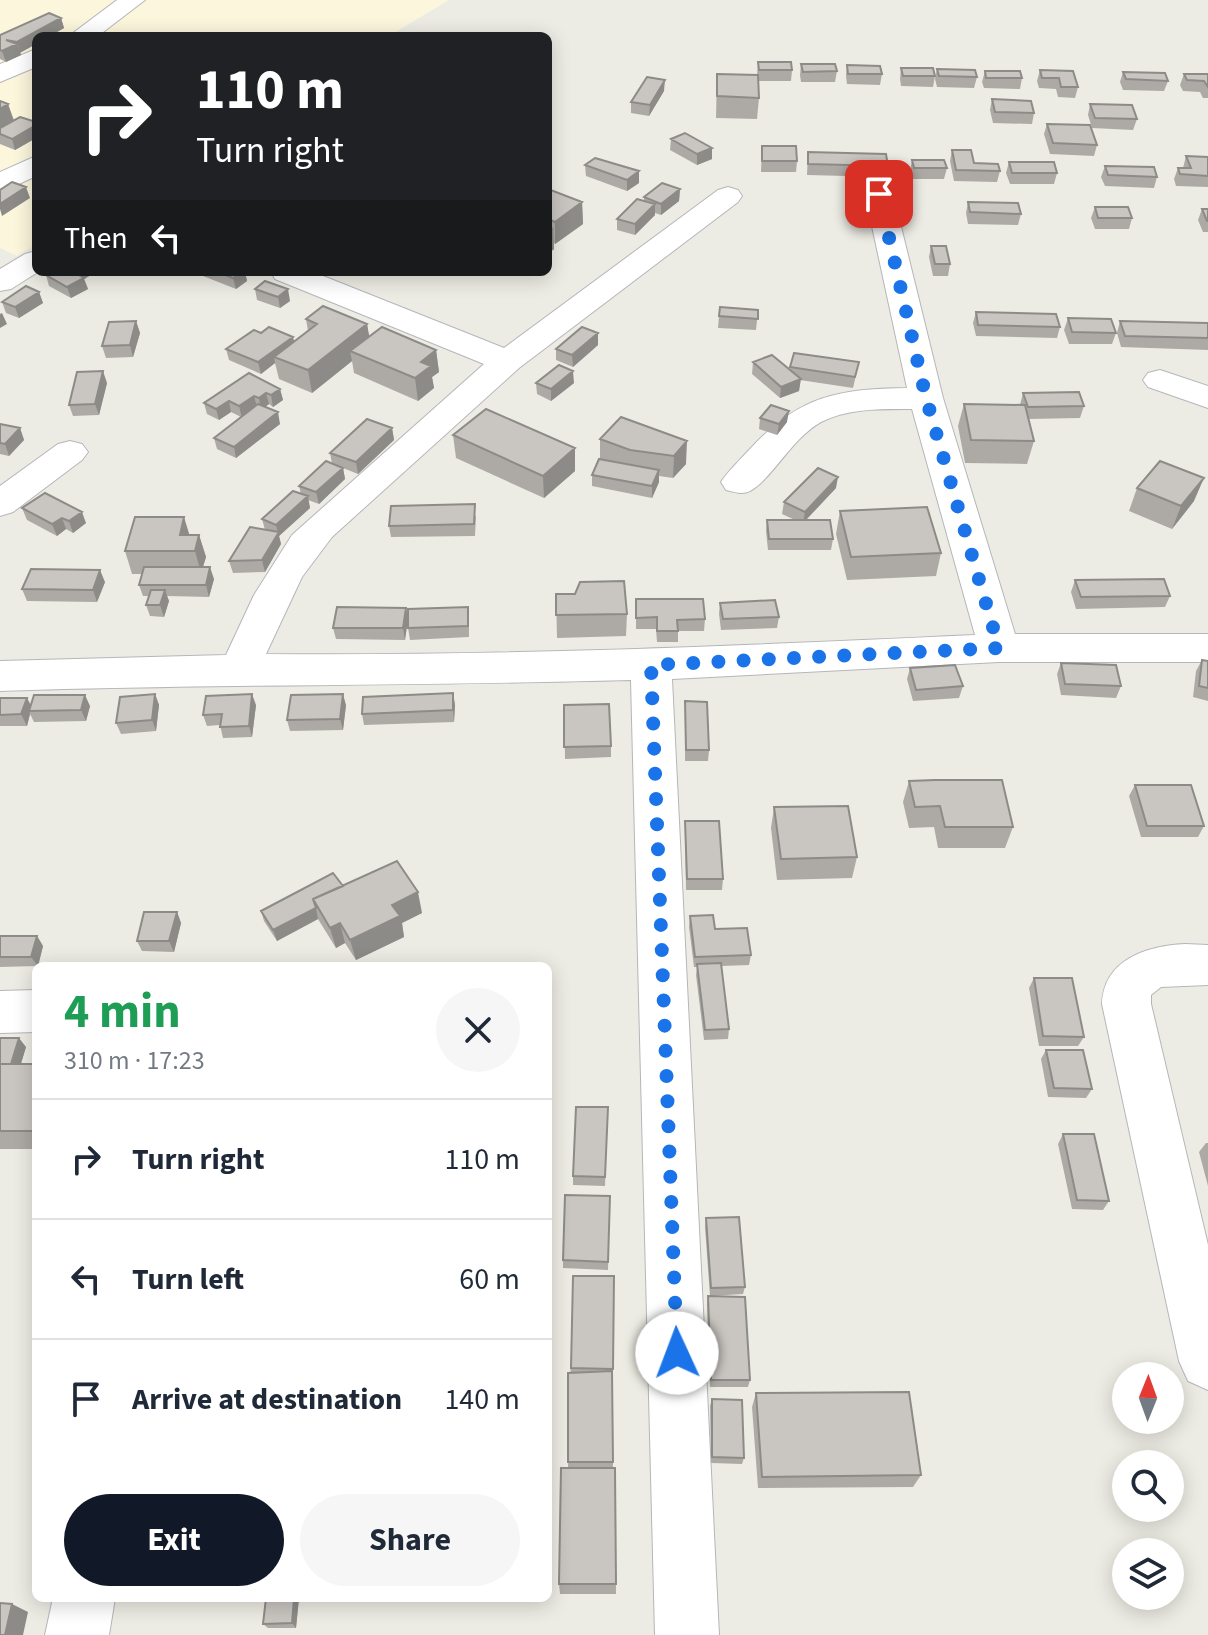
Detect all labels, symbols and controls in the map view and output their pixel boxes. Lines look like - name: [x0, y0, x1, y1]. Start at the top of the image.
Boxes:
- text: 110 m: [196, 51, 344, 130]
- icon: right: [64, 64, 168, 168]
- text: Turn right: [196, 125, 344, 176]
- pin: [845, 160, 913, 228]
- icon: arrive: [857, 172, 901, 216]
- icon: left: [144, 216, 188, 260]
- text: Then: [64, 217, 128, 260]
- text: 4 min: [64, 978, 181, 1046]
- button: close: [436, 988, 520, 1072]
- text: 310 m · 17:23: [64, 1042, 205, 1079]
- icon: right: [64, 1137, 108, 1181]
- text: Turn right: [132, 1138, 264, 1181]
- text: 110 m: [444, 1138, 520, 1181]
- icon: left: [64, 1257, 108, 1301]
- text: Turn left: [132, 1258, 244, 1301]
- text: 60 m: [459, 1258, 520, 1301]
- position arrow: [635, 1311, 719, 1395]
- north arrow: [1112, 1362, 1184, 1434]
- map controls: [1112, 1362, 1184, 1610]
- icon: arrive: [64, 1377, 108, 1421]
- text: Arrive at destination: [132, 1378, 402, 1421]
- text: 140 m: [444, 1378, 520, 1421]
- button: search: [1112, 1450, 1184, 1522]
- button: Exit: [64, 1494, 284, 1586]
- button: Share: [300, 1494, 520, 1586]
- button: layers: [1112, 1538, 1184, 1610]

